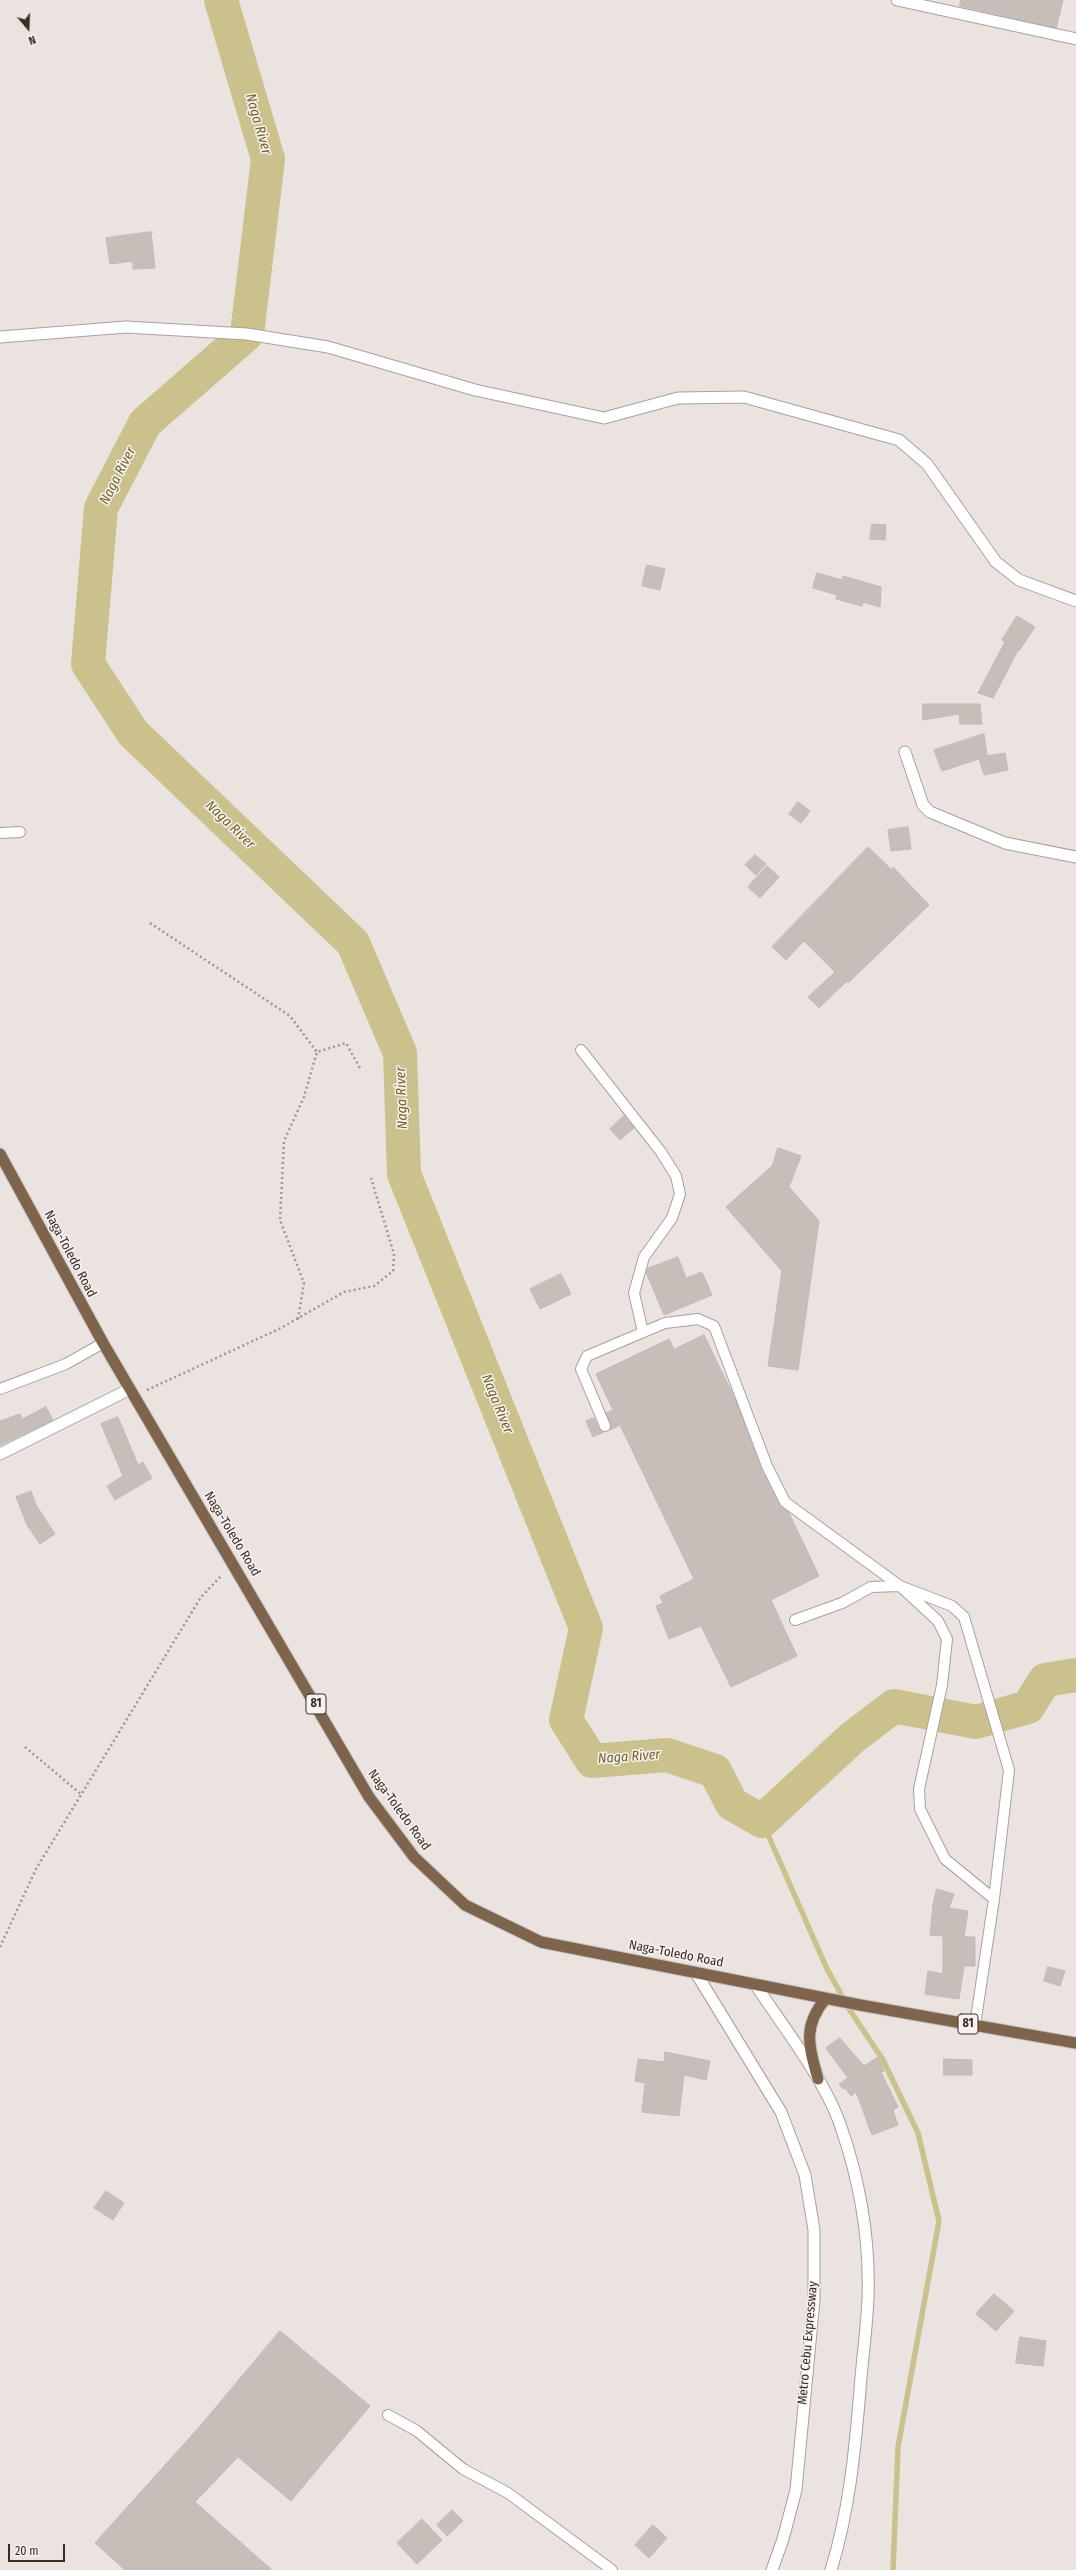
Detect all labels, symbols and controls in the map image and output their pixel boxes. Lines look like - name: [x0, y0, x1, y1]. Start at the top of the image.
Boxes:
- north arrow: [8, 8, 48, 48]
- text: N: [27, 33, 37, 47]
- water label: Naga River: [241, 92, 275, 156]
- water label: Naga River: [96, 444, 140, 508]
- water label: Naga River: [202, 797, 258, 853]
- water label: Naga River: [393, 1067, 411, 1129]
- street label: Naga-Toledo Road: [41, 1208, 99, 1300]
- water label: Naga River: [478, 1372, 516, 1436]
- street label: Naga-Toledo Road: [201, 1489, 263, 1579]
- road number: 81: [306, 1694, 326, 1714]
- water label: Naga River: [597, 1746, 661, 1768]
- street label: Naga-Toledo Road: [364, 1767, 434, 1853]
- street label: Naga-Toledo Road: [627, 1937, 725, 1971]
- road number: 81: [958, 2014, 978, 2034]
- street label: Metro Cebu Expressway: [795, 2281, 821, 2405]
- scale bar: [10, 2536, 67, 2562]
- text: 20 m: [15, 2544, 39, 2558]

